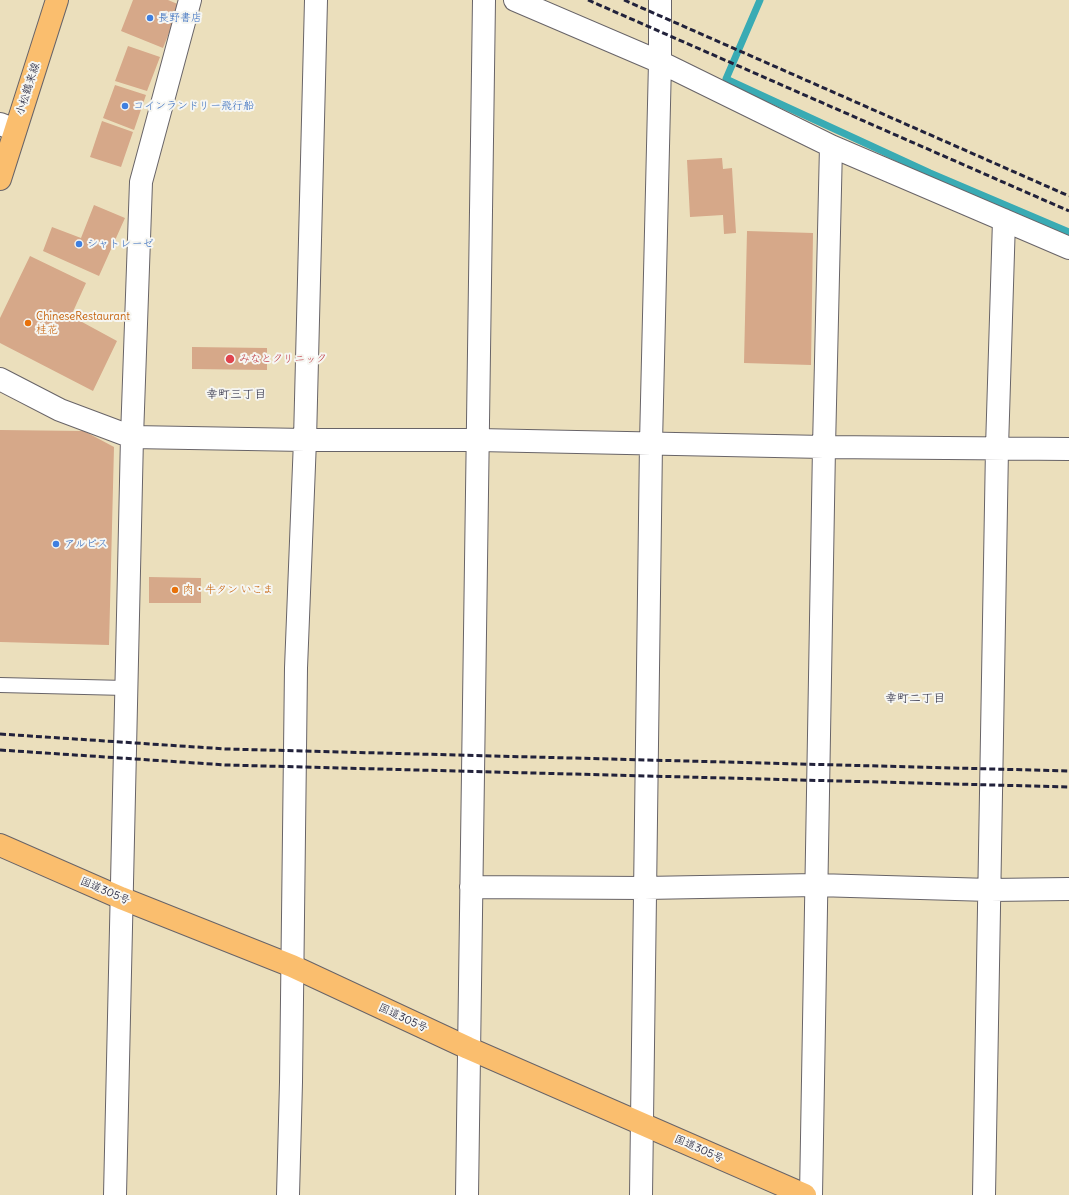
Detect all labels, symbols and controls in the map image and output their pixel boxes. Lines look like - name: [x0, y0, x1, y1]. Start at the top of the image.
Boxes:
- place label: 長野書店: [158, 11, 202, 25]
- marker: 長野書店: [145, 13, 155, 23]
- street label: 小松鶴来線: [13, 61, 43, 117]
- place label: コインランドリー飛行船: [133, 99, 254, 113]
- marker: コインランドリー飛行船: [120, 101, 130, 111]
- place label: シャトレーゼ: [87, 237, 153, 251]
- marker: シャトレーゼ: [74, 239, 84, 249]
- place label: ChineseRestaurant 桂花: [36, 310, 130, 336]
- marker: ChineseRestaurant 桂花: [23, 318, 33, 328]
- place label: みなとクリニック: [239, 352, 327, 366]
- marker: みなとクリニック: [224, 353, 236, 365]
- district label: 幸町三丁目: [206, 388, 266, 402]
- place label: アルビス: [64, 537, 108, 551]
- marker: アルビス: [51, 539, 61, 549]
- place label: 肉・牛タン いこま: [183, 583, 274, 597]
- marker: 肉・牛タン いこま: [170, 585, 180, 595]
- district label: 幸町二丁目: [885, 692, 945, 706]
- street label: 国道305号: [78, 875, 132, 907]
- street label: 国道305号: [376, 1001, 430, 1035]
- street label: 国道305号: [672, 1132, 726, 1166]

